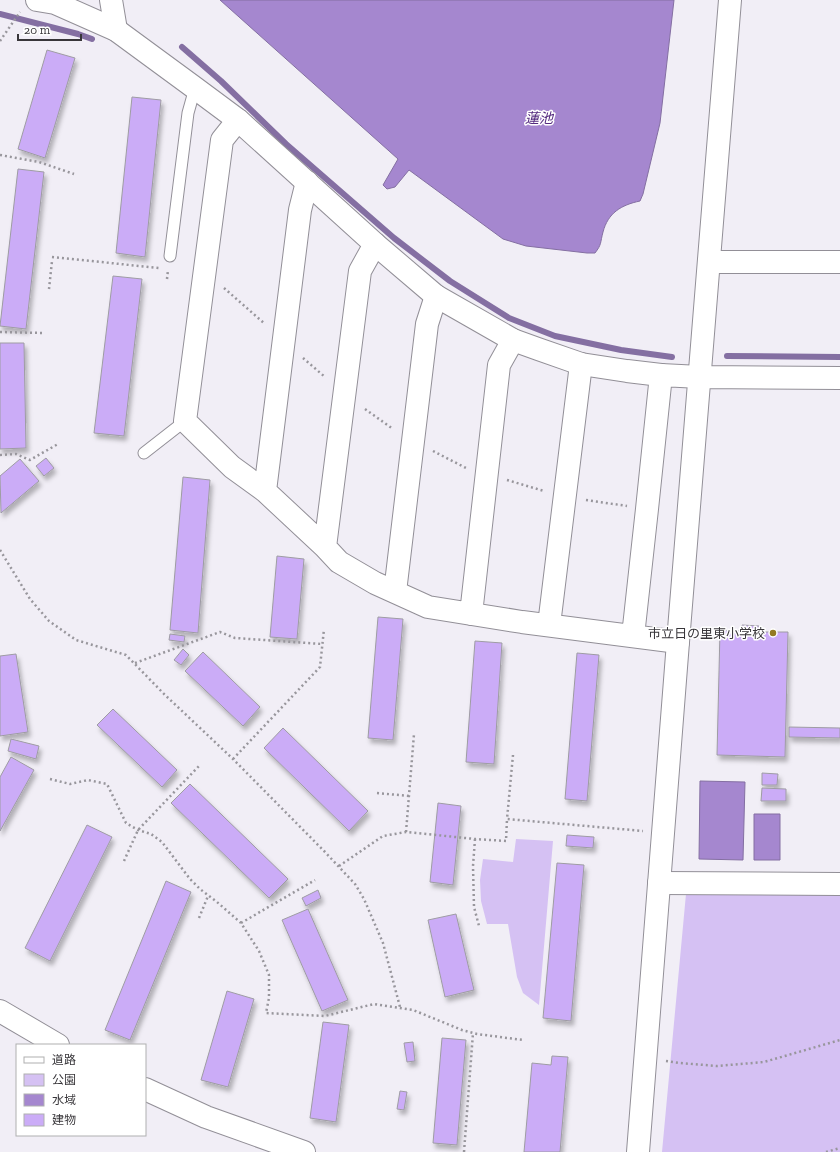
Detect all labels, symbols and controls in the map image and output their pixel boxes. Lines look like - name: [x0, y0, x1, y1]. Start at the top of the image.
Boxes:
- scale bar: [18, 16, 81, 42]
- text: 20 m: [24, 23, 51, 37]
- water label: 蓮池: [525, 110, 555, 127]
- place label: 市立日の里東小学校: [648, 626, 765, 641]
- marker: 市立日の里東小学校: [768, 628, 778, 638]
- legend: [16, 1044, 146, 1136]
- text: 道路: [52, 1053, 76, 1067]
- text: 公園: [52, 1073, 76, 1087]
- text: 水域: [52, 1093, 76, 1107]
- text: 建物: [52, 1113, 76, 1127]

